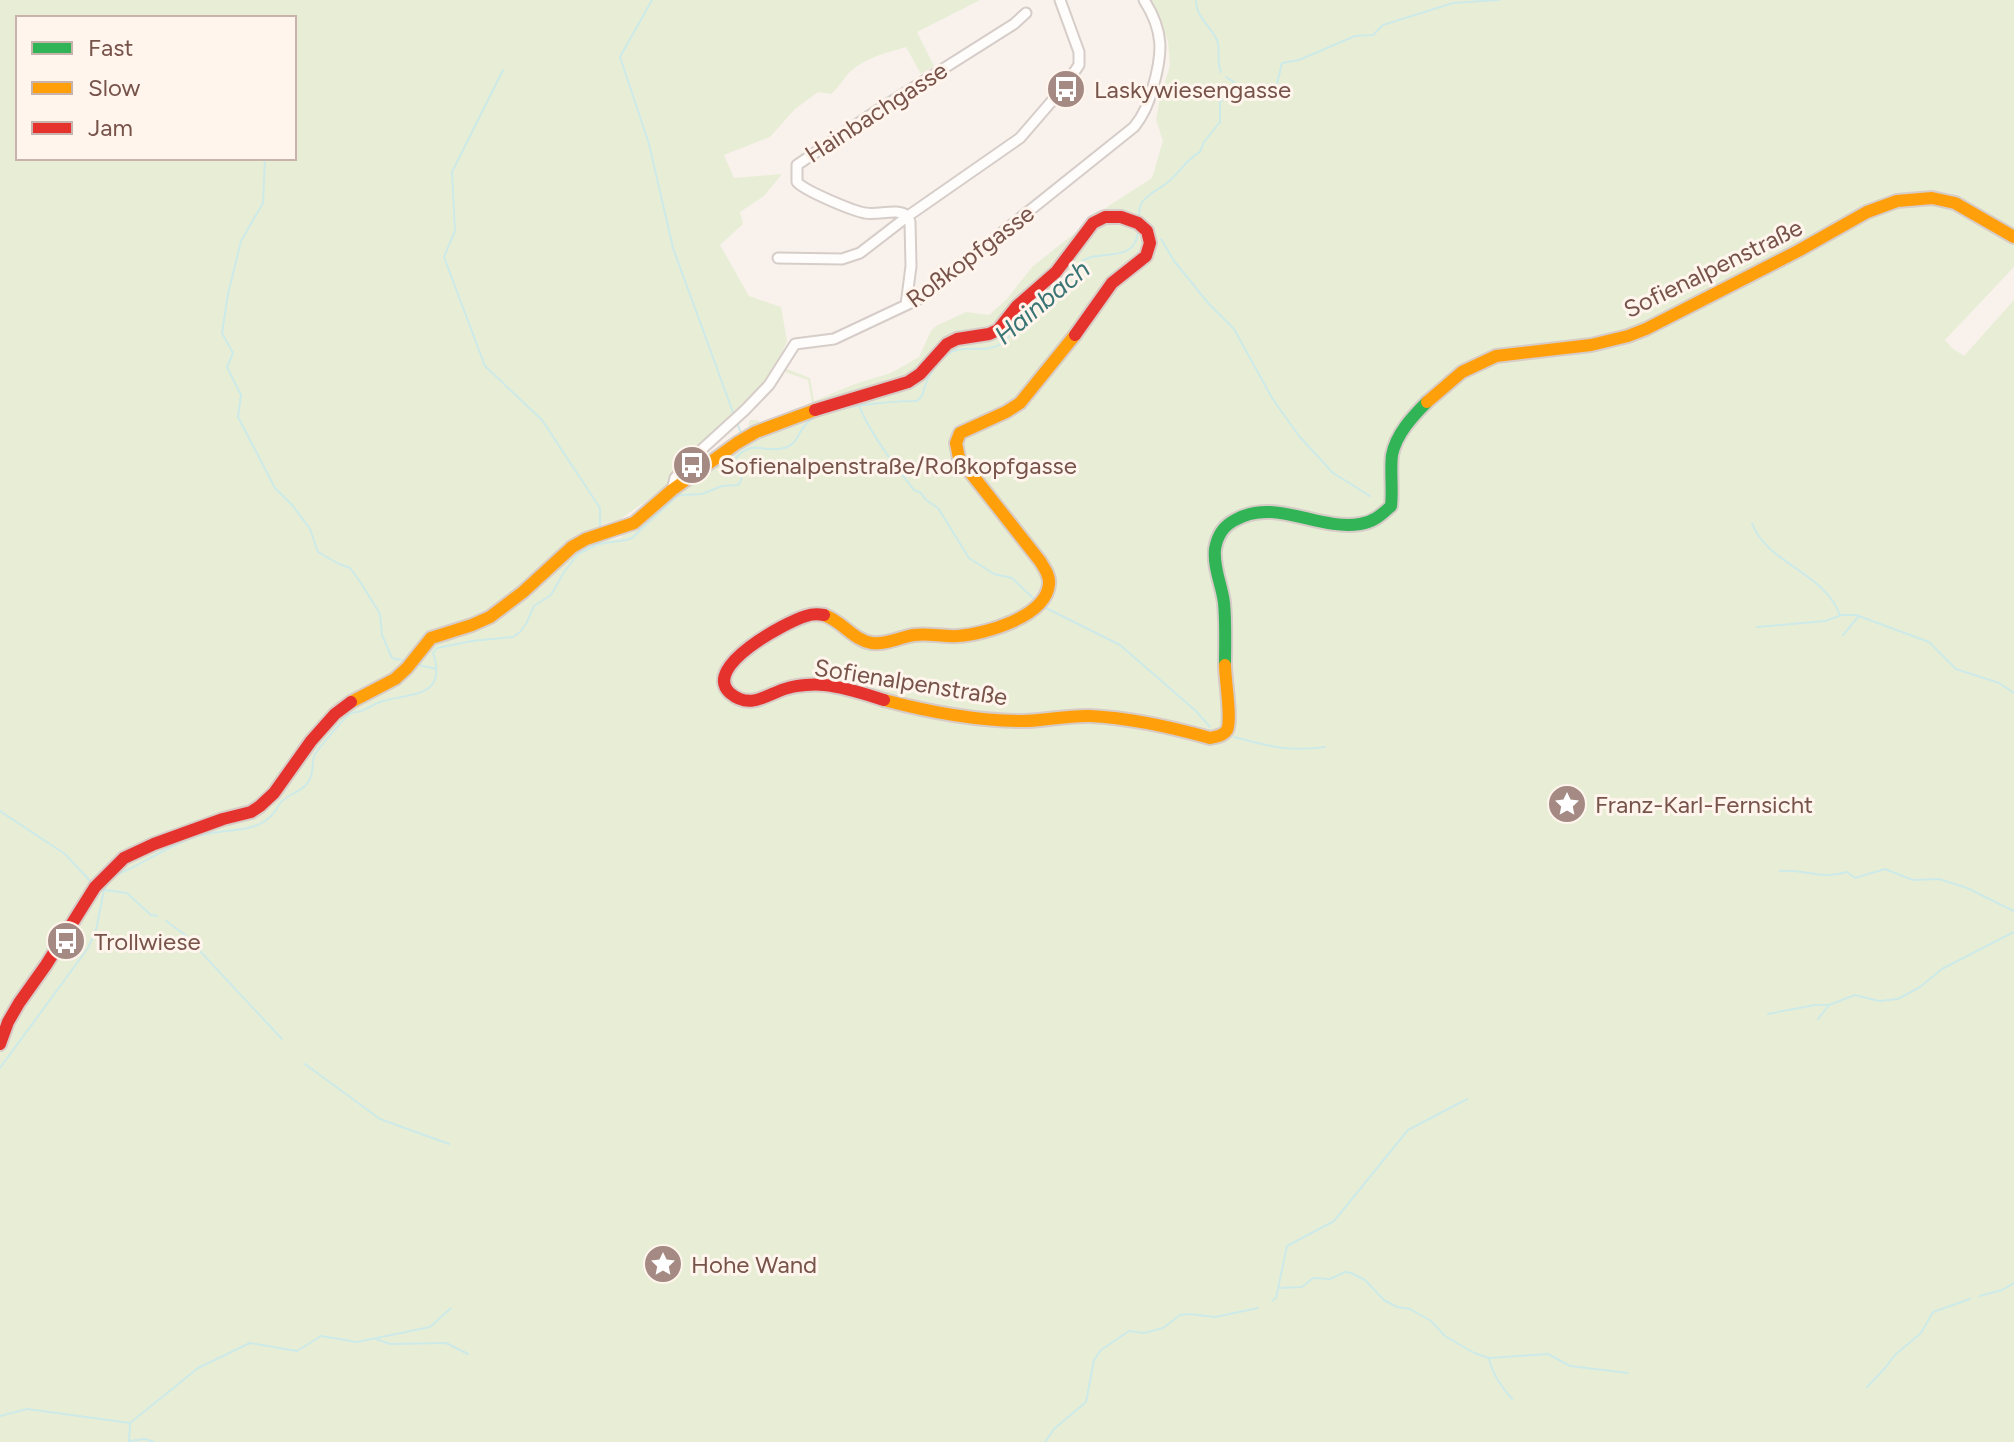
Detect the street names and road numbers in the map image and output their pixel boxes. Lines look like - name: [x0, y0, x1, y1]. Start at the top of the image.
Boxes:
- street label: Hainbachgasse: [799, 55, 953, 169]
- street label: Roßkopfgasse: [900, 199, 1040, 313]
- street label: Sofienalpenstraße: [1619, 212, 1807, 324]
- street label: Sofienalpenstraße: [812, 652, 1010, 712]

